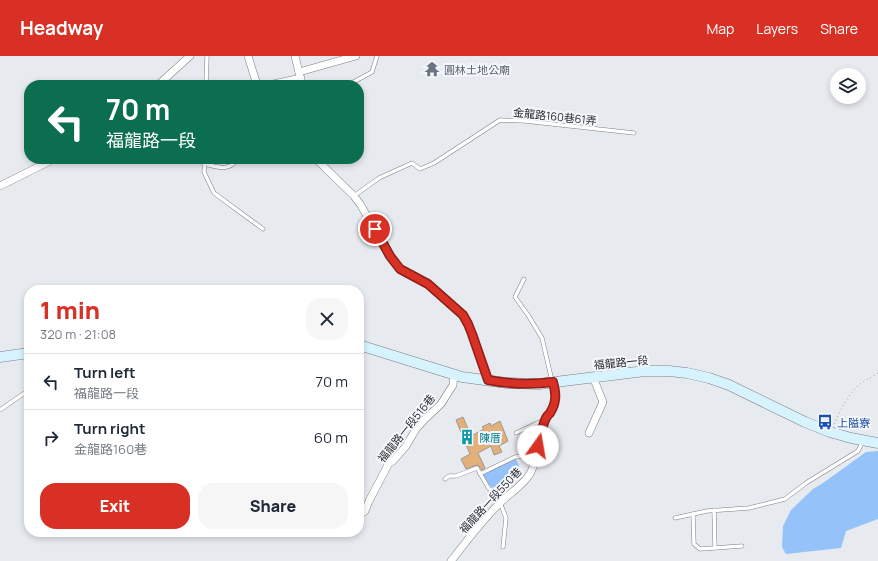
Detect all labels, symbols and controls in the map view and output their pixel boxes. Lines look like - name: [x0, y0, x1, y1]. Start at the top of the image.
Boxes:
- text: Headway: [20, 15, 103, 41]
- text: Map: [706, 19, 734, 38]
- text: Layers: [756, 19, 798, 38]
- text: Share: [820, 19, 858, 38]
- temple icon: 圓林土地公廟: [423, 60, 441, 78]
- place label: 圓林土地公廟: [444, 62, 510, 77]
- map controls: [830, 68, 866, 104]
- button: layers: [830, 68, 866, 104]
- text: 70 m: [106, 90, 170, 128]
- icon: left: [40, 96, 92, 148]
- street label: 金龍路160巷61弄: [513, 104, 597, 128]
- text: 福龍路一段: [106, 128, 196, 152]
- pin: [358, 212, 392, 246]
- icon: arrive: [364, 218, 386, 240]
- text: 1 min: [40, 293, 100, 326]
- button: close: [306, 298, 348, 340]
- text: 320 m · 21:08: [40, 325, 116, 343]
- street label: 福龍路一段: [593, 352, 649, 372]
- text: Turn left: [74, 362, 136, 383]
- icon: left: [40, 371, 62, 393]
- text: 70 m: [316, 371, 348, 392]
- text: 福龍路一段: [74, 384, 139, 402]
- street label: 福龍路一段516巷: [374, 391, 438, 465]
- bus stop icon: 上隘寮: [816, 413, 834, 431]
- place label: 上隘寮: [837, 415, 870, 430]
- text: Turn right: [74, 418, 145, 439]
- position arrow: [517, 425, 559, 467]
- icon: right: [40, 427, 62, 449]
- text: 60 m: [314, 427, 348, 448]
- building icon: 陳厝: [458, 428, 476, 446]
- place label: 陳厝: [479, 430, 501, 445]
- text: 金龍路160巷: [74, 440, 147, 458]
- street label: 福龍路一段550巷: [455, 464, 525, 536]
- button: Exit: [40, 483, 190, 529]
- button: Share: [198, 483, 348, 529]

